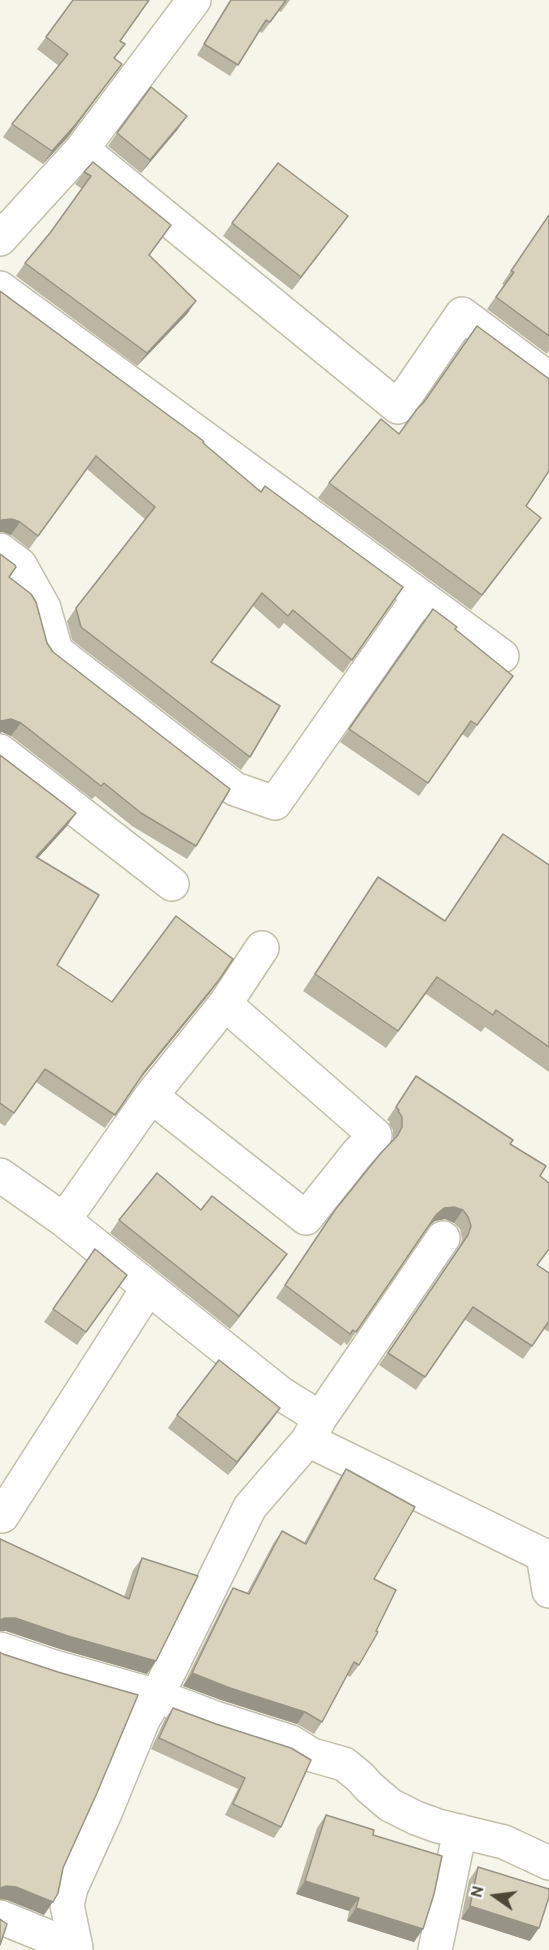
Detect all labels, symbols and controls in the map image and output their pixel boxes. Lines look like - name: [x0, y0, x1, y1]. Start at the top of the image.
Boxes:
- north arrow: [465, 1866, 525, 1926]
- text: N: [466, 1884, 488, 1899]

